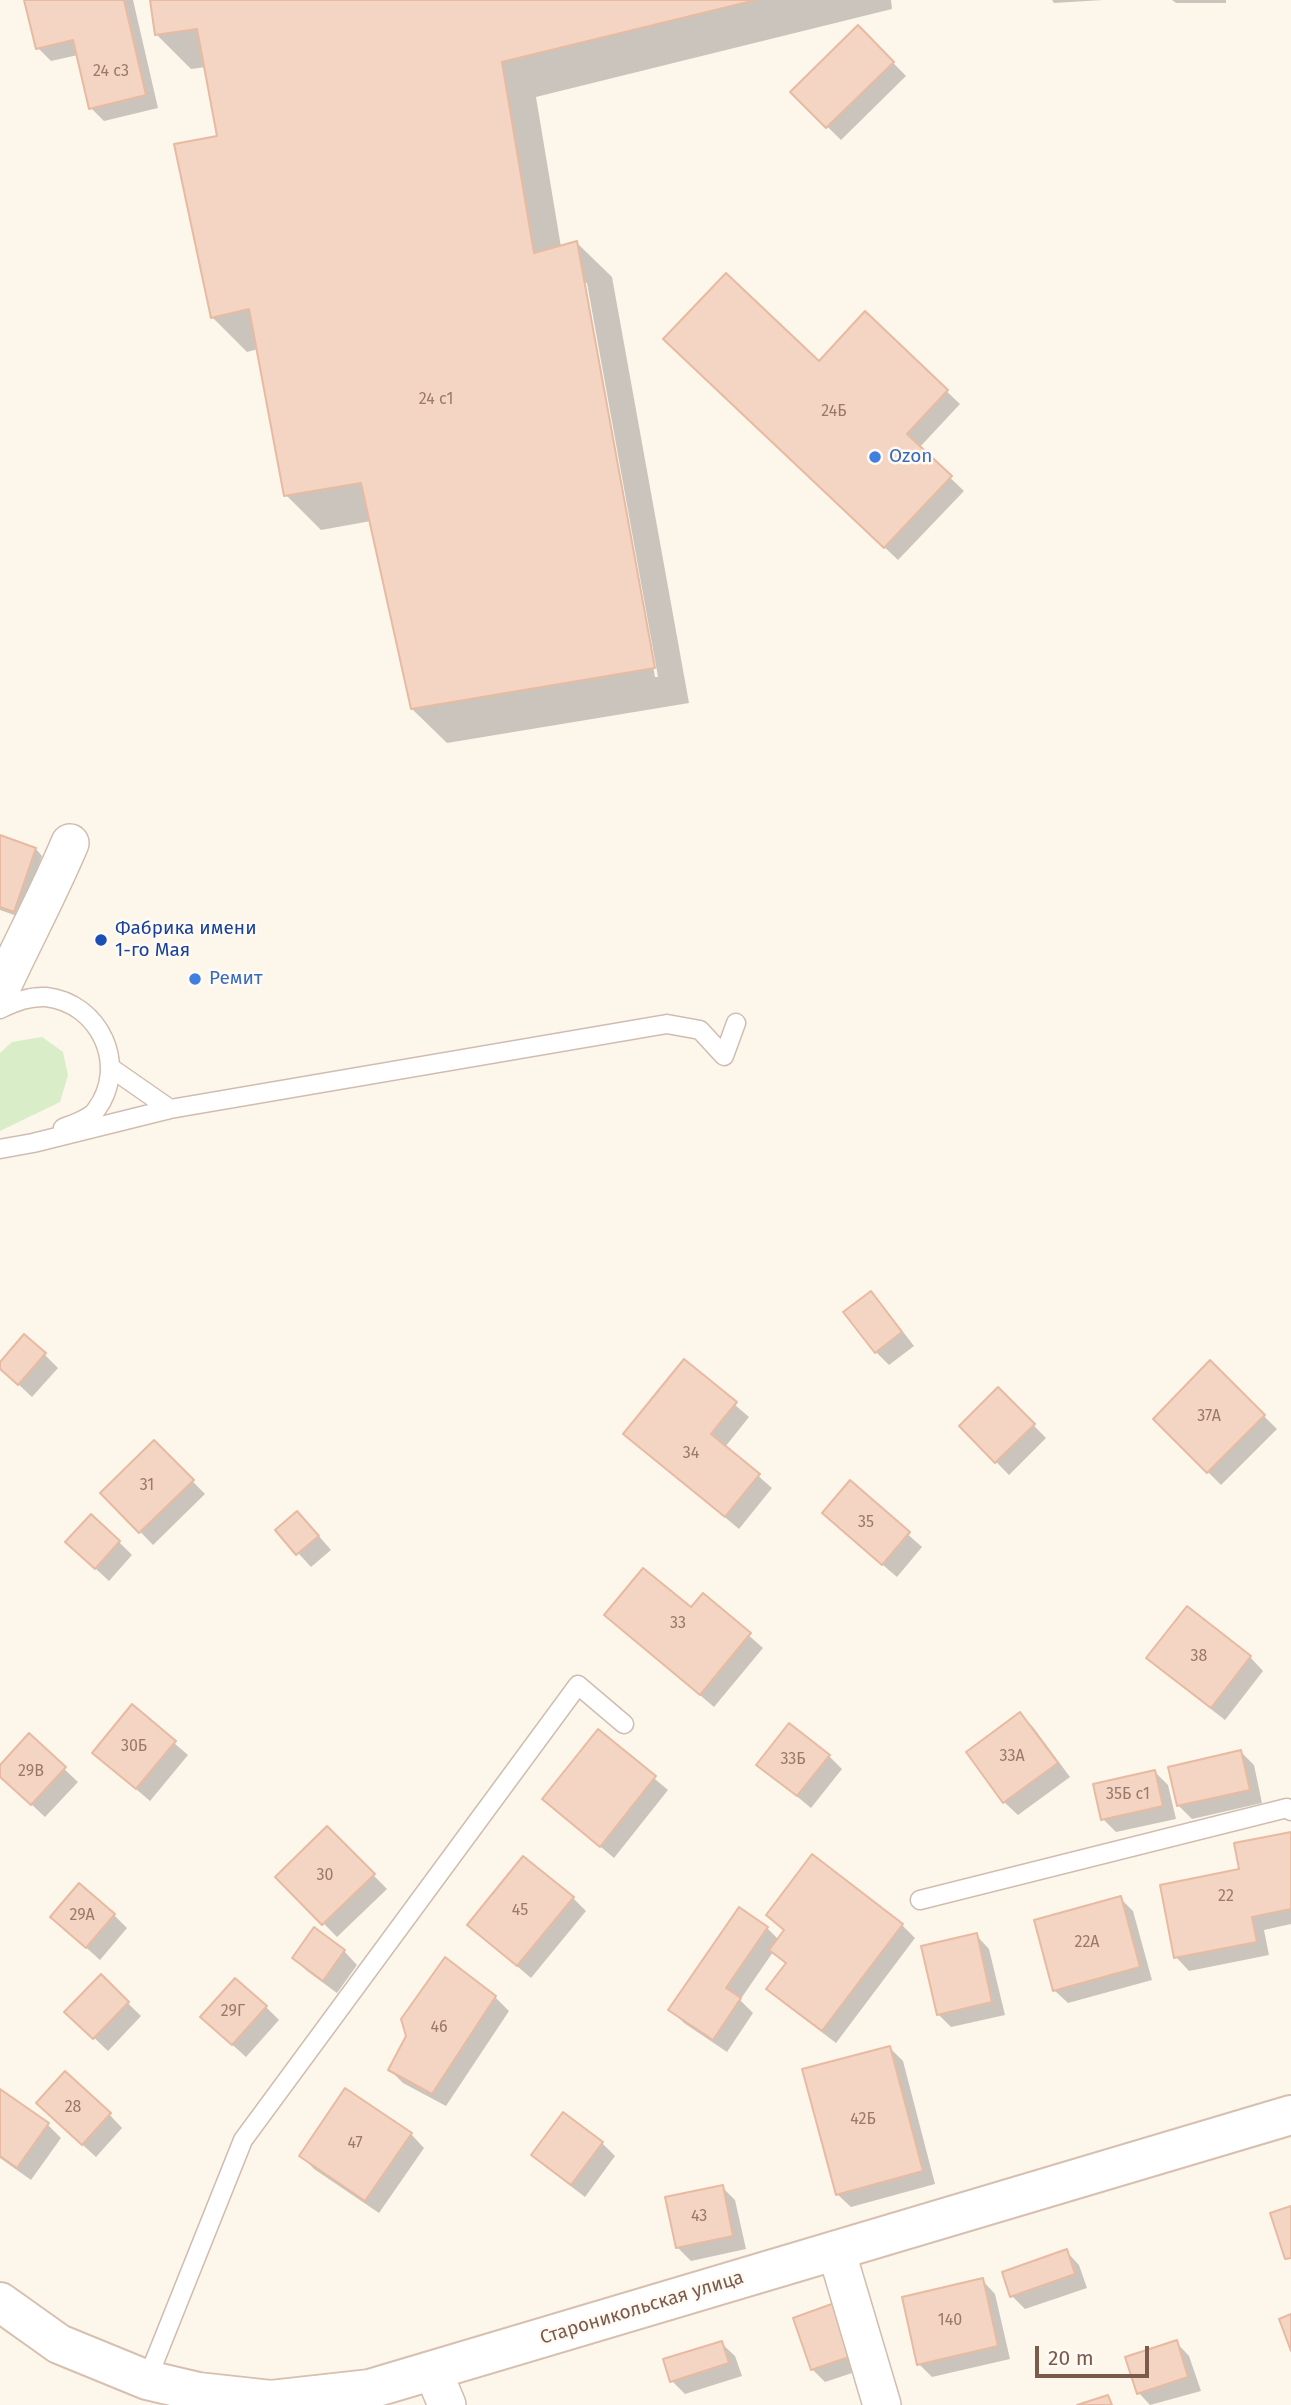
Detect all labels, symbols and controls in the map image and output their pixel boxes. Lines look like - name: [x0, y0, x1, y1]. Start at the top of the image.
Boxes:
- house number: 24 с3: [93, 62, 129, 82]
- house number: 24 с1: [419, 390, 453, 410]
- house number: 24Б: [821, 402, 847, 422]
- place label: Ozon: [889, 446, 932, 468]
- marker: Ozon: [867, 449, 883, 465]
- place label: Фабрика имени 1-го Мая: [115, 918, 257, 962]
- marker: Фабрика имени 1-го Мая: [93, 932, 109, 948]
- place label: Ремит: [209, 968, 263, 990]
- marker: Ремит: [187, 971, 203, 987]
- house number: 37А: [1197, 1407, 1221, 1427]
- house number: 34: [683, 1444, 699, 1464]
- house number: 31: [140, 1476, 154, 1496]
- house number: 35: [858, 1513, 874, 1533]
- house number: 33: [670, 1614, 686, 1634]
- house number: 38: [1191, 1647, 1207, 1667]
- house number: 30Б: [121, 1737, 147, 1757]
- house number: 33А: [999, 1747, 1025, 1767]
- house number: 33Б: [780, 1750, 806, 1770]
- house number: 29В: [18, 1762, 44, 1782]
- house number: 35Б с1: [1106, 1785, 1150, 1805]
- house number: 30: [317, 1866, 333, 1886]
- house number: 22: [1218, 1887, 1234, 1907]
- house number: 45: [512, 1901, 528, 1921]
- house number: 29А: [69, 1906, 95, 1926]
- house number: 22А: [1074, 1933, 1100, 1953]
- house number: 29Г: [221, 2002, 245, 2022]
- house number: 46: [430, 2018, 448, 2038]
- house number: 28: [65, 2098, 81, 2118]
- house number: 42Б: [850, 2110, 876, 2130]
- house number: 47: [347, 2134, 363, 2154]
- house number: 43: [691, 2207, 707, 2227]
- street label: Староникольская улица: [537, 2266, 747, 2350]
- house number: 140: [938, 2311, 962, 2331]
- scale bar: [1039, 2332, 1153, 2376]
- text: 20 m: [1048, 2345, 1094, 2371]

